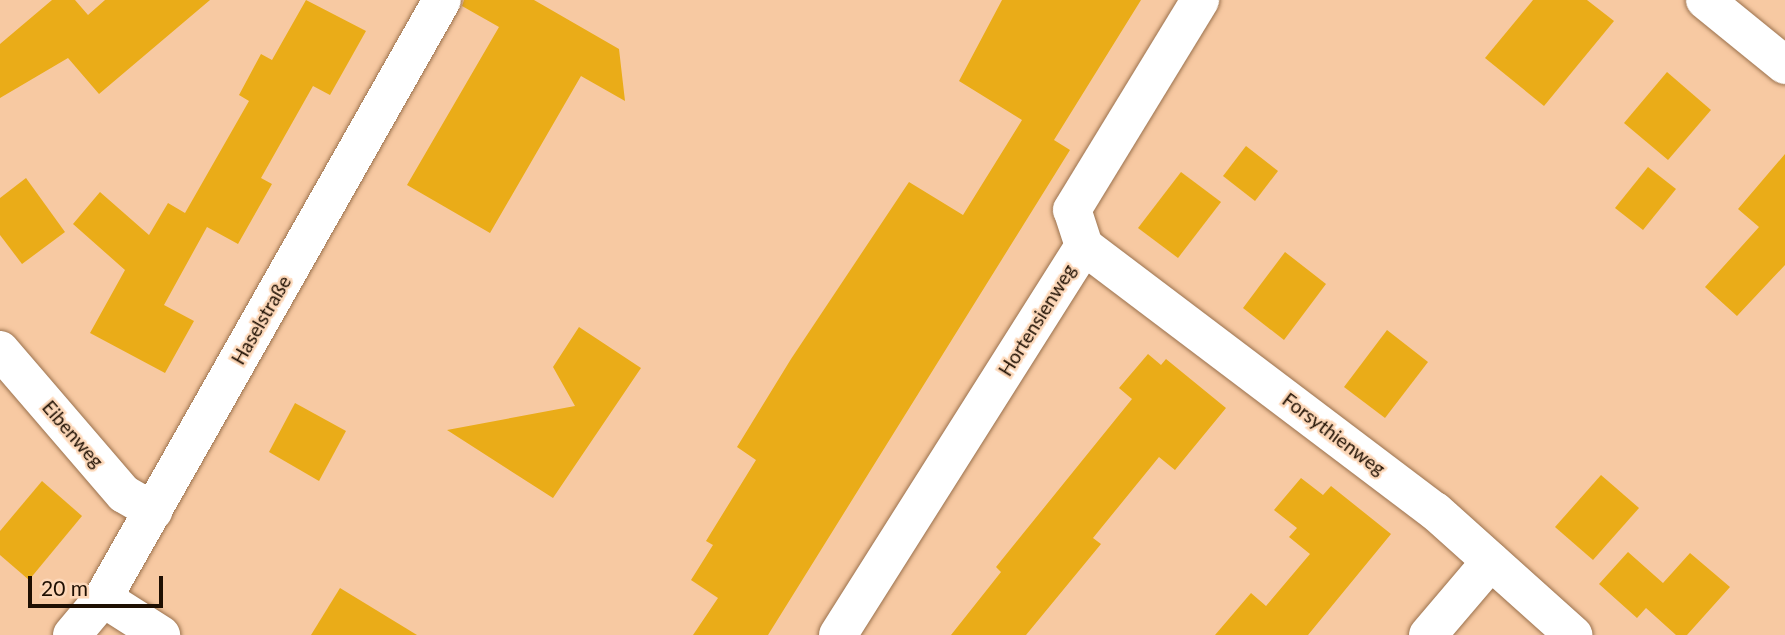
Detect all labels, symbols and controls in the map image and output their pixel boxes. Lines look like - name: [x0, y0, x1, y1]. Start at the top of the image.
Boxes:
- street label: Hortensienweg: [994, 260, 1080, 380]
- street label: Haselstraße: [226, 272, 296, 368]
- street label: Forsythienweg: [1278, 388, 1390, 480]
- street label: Eibenweg: [38, 396, 108, 472]
- scale bar: [32, 562, 166, 606]
- text: 20 m: [41, 575, 88, 600]

